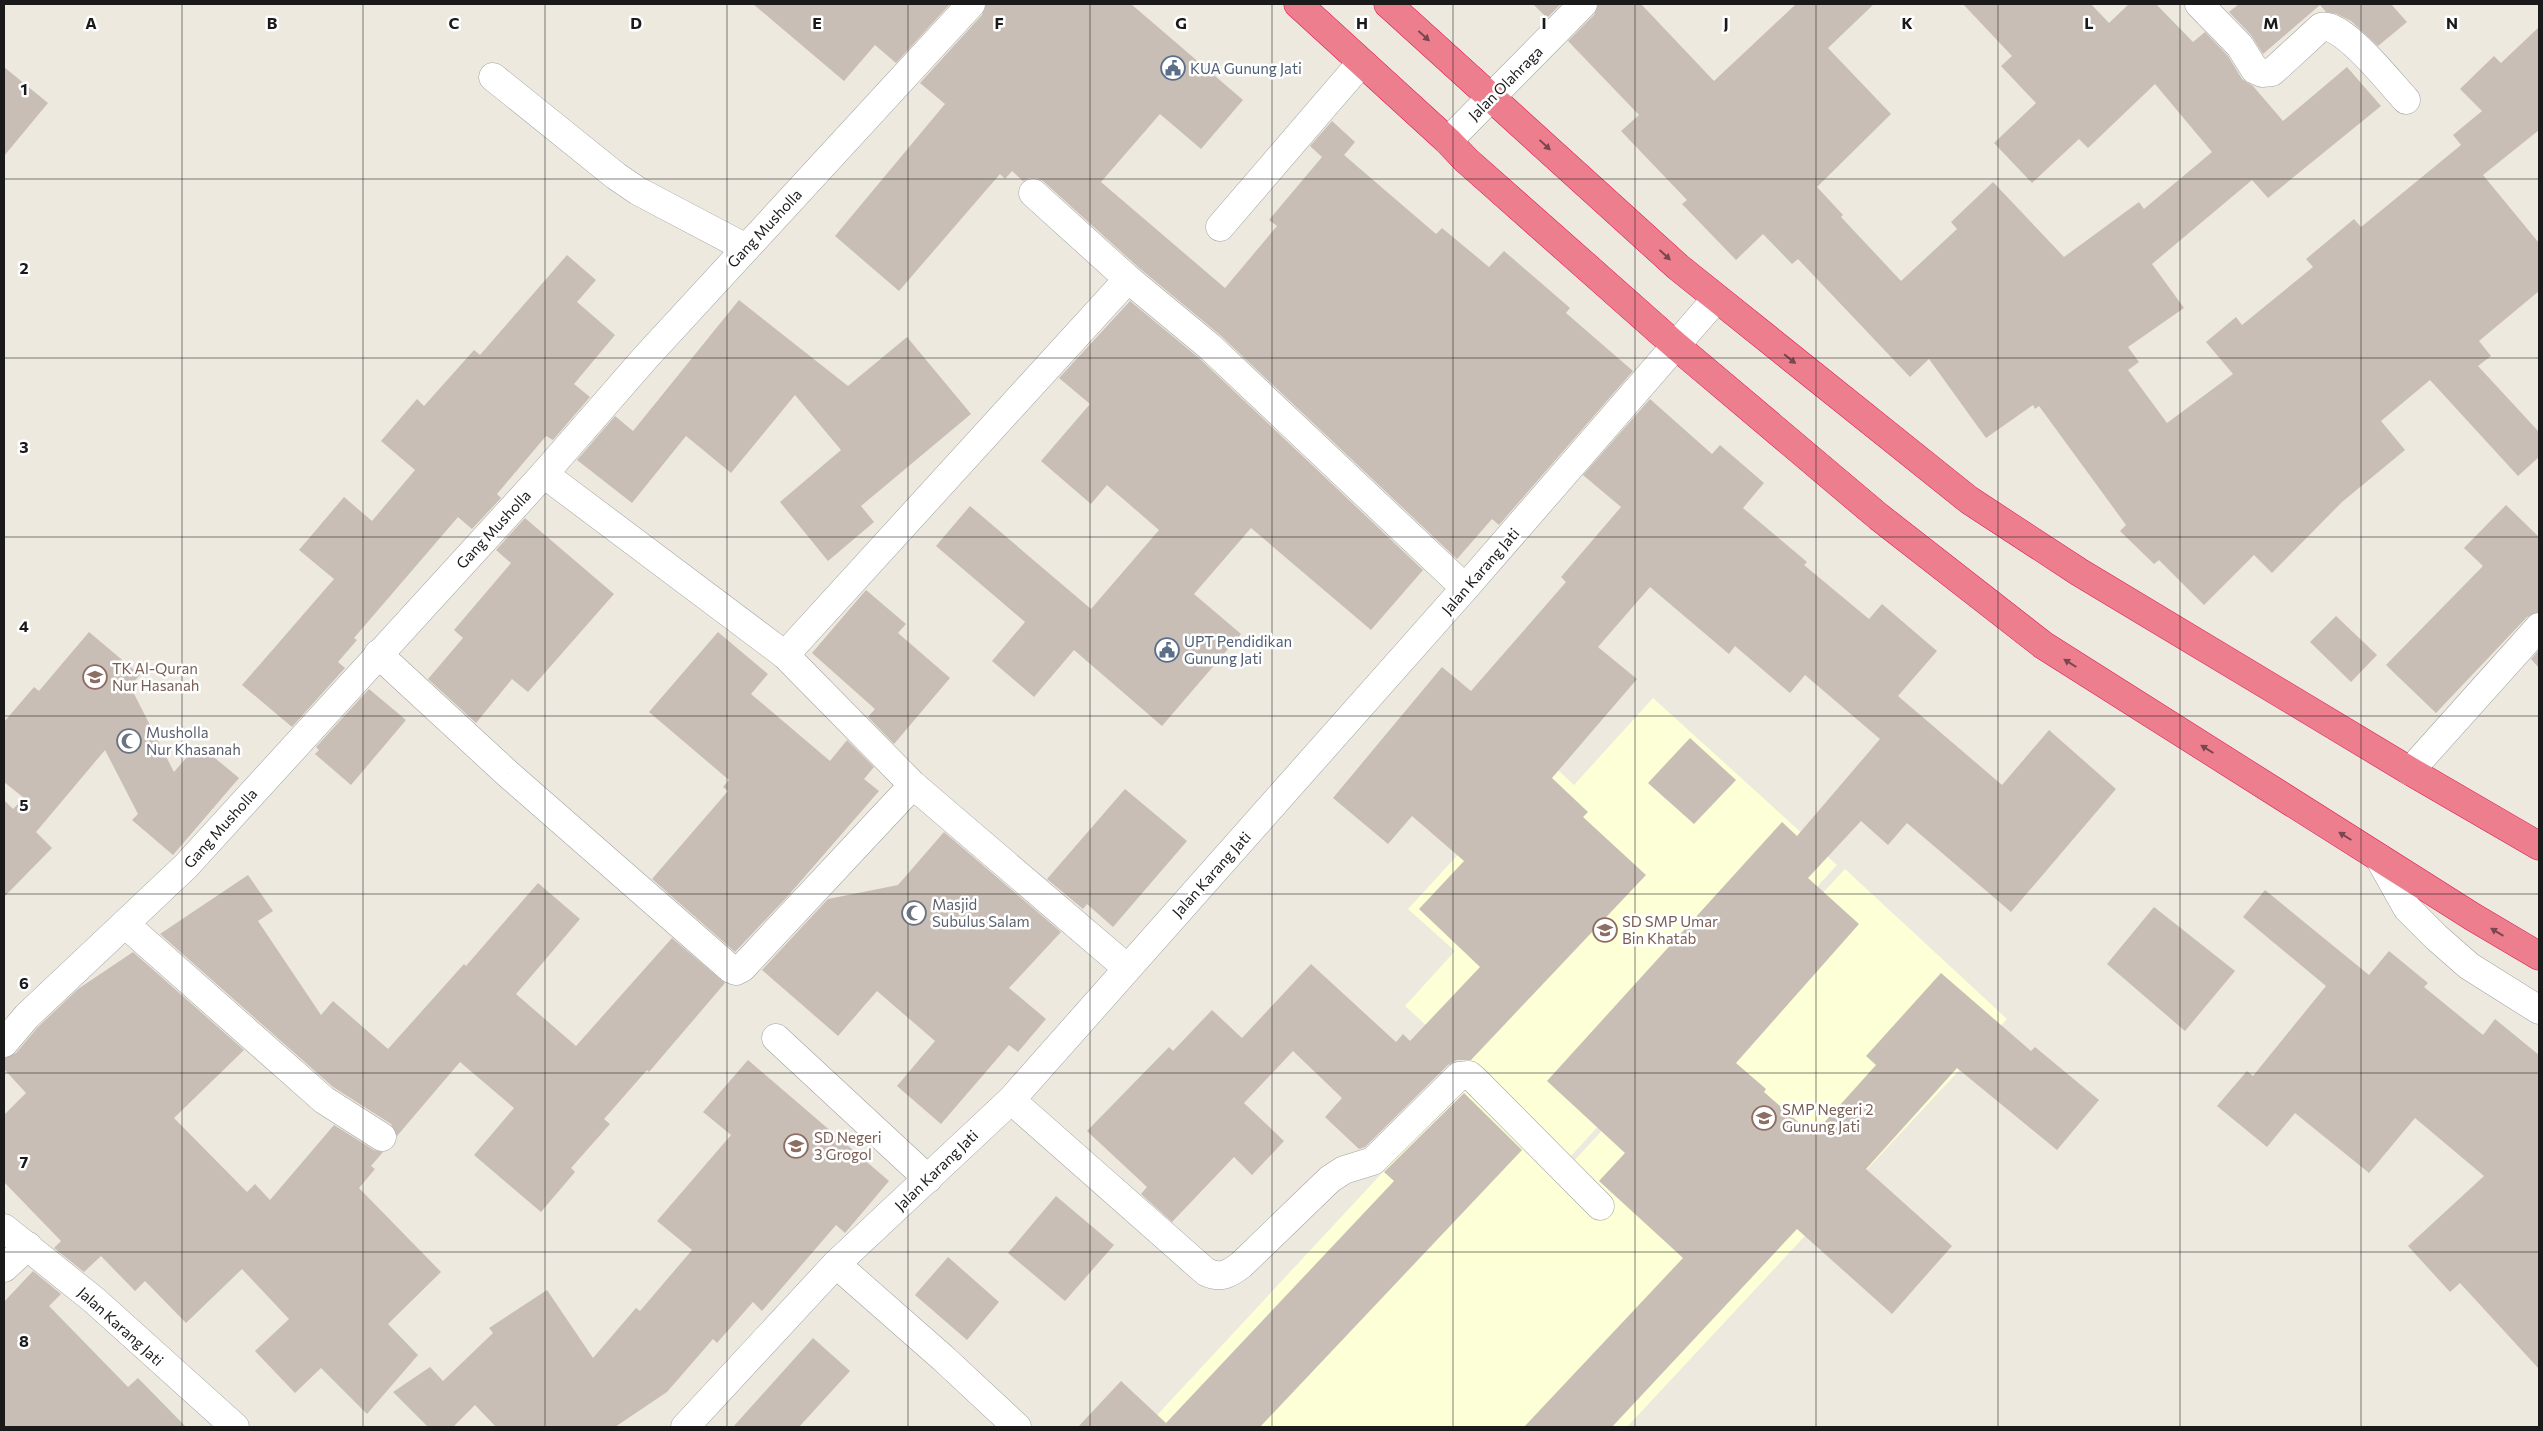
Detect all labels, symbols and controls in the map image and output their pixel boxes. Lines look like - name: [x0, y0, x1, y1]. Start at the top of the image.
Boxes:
- text: A: [85, 13, 97, 32]
- text: B: [267, 13, 278, 32]
- text: C: [449, 13, 460, 32]
- text: D: [630, 13, 642, 32]
- text: E: [812, 13, 822, 32]
- text: F: [994, 13, 1004, 32]
- text: G: [1175, 13, 1187, 32]
- text: H: [1356, 13, 1368, 32]
- text: I: [1541, 13, 1547, 32]
- text: J: [1723, 13, 1729, 32]
- text: K: [1901, 13, 1913, 32]
- text: L: [2084, 13, 2094, 32]
- text: M: [2263, 13, 2279, 32]
- text: N: [2446, 13, 2458, 32]
- one-way arrow: [1418, 30, 1430, 42]
- street label: Jalan Olahraga: [1464, 42, 1546, 124]
- public building icon: KUA Gunung Jati: [1160, 55, 1186, 81]
- place label: KUA Gunung Jati: [1190, 59, 1302, 77]
- text: 1: [20, 79, 28, 98]
- one-way arrow: [1538, 140, 1551, 151]
- street label: Gang Musholla: [723, 185, 805, 271]
- one-way arrow: [1658, 249, 1670, 261]
- text: 2: [19, 258, 29, 277]
- one-way arrow: [1783, 353, 1796, 364]
- text: 3: [19, 437, 29, 456]
- street label: Gang Musholla: [452, 486, 534, 572]
- street label: Jalan Karang Jati: [1438, 524, 1522, 618]
- text: 4: [19, 616, 29, 635]
- place label: UPT Pendidikan Gunung Jati: [1184, 632, 1292, 667]
- public building icon: UPT Pendidikan Gunung Jati: [1154, 637, 1180, 663]
- one-way arrow: [2063, 658, 2077, 667]
- place label: TK Al-Quran Nur Hasanah: [112, 659, 199, 694]
- school or university icon: TK Al-Quran Nur Hasanah: [82, 664, 108, 690]
- place label: Musholla Nur Khasanah: [146, 723, 241, 758]
- mosque icon: Musholla Nur Khasanah: [116, 728, 142, 754]
- one-way arrow: [2201, 745, 2214, 754]
- street label: Gang Musholla: [180, 784, 260, 872]
- text: 5: [19, 795, 29, 814]
- street label: Jalan Karang Jati: [1168, 828, 1254, 920]
- one-way arrow: [2338, 831, 2351, 841]
- place label: Masjid Subulus Salam: [932, 895, 1030, 930]
- mosque icon: Masjid Subulus Salam: [901, 900, 927, 926]
- place label: SD SMP Umar Bin Khatab: [1622, 912, 1718, 947]
- school or university icon: SD SMP Umar Bin Khatab: [1592, 917, 1618, 943]
- one-way arrow: [2491, 927, 2504, 936]
- text: 6: [19, 973, 29, 992]
- place label: SMP Negeri 2 Gunung Jati: [1782, 1100, 1874, 1135]
- school or university icon: SMP Negeri 2 Gunung Jati: [1751, 1105, 1777, 1131]
- street label: Jalan Karang Jati: [891, 1126, 981, 1214]
- place label: SD Negeri 3 Grogol: [814, 1128, 882, 1163]
- school or university icon: SD Negeri 3 Grogol: [783, 1133, 809, 1159]
- text: 7: [20, 1152, 29, 1171]
- street label: Jalan Karang Jati: [75, 1283, 167, 1369]
- text: 8: [19, 1331, 29, 1350]

